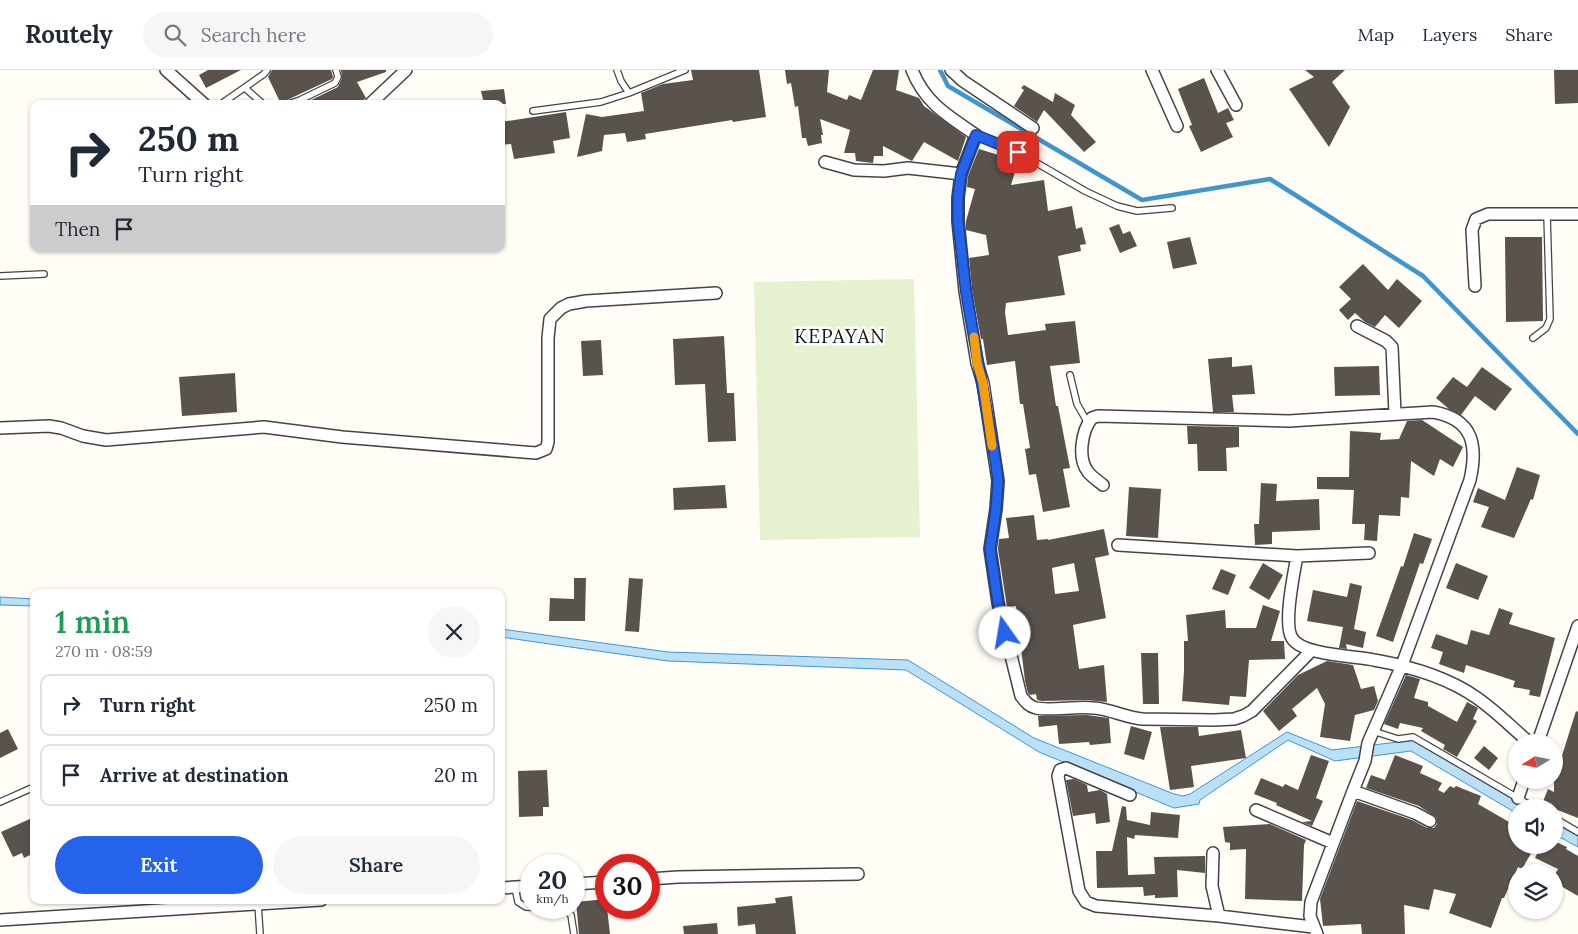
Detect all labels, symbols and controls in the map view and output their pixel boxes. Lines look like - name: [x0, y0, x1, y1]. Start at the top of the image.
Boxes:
- search box: [143, 12, 493, 57]
- text: Routely: [25, 19, 113, 50]
- icon: search: [161, 21, 189, 49]
- text: Search here: [201, 23, 306, 47]
- text: Map: [1358, 23, 1394, 46]
- text: Layers: [1422, 23, 1477, 46]
- text: Share: [1505, 23, 1553, 46]
- text: 250 m: [138, 116, 239, 161]
- icon: right: [55, 120, 120, 185]
- pin: [997, 131, 1039, 173]
- icon: arrive: [1004, 138, 1032, 166]
- text: Turn right: [138, 160, 243, 188]
- icon: arrive: [110, 215, 138, 243]
- text: Then: [55, 217, 100, 241]
- district label: KEPAYAN: [794, 324, 886, 348]
- text: 1 min: [55, 603, 130, 641]
- button: close: [428, 606, 480, 658]
- position arrow: [978, 606, 1030, 658]
- text: 270 m · 08:59: [55, 641, 153, 661]
- icon: right: [57, 691, 85, 719]
- text: Turn right: [100, 693, 196, 717]
- text: 250 m: [424, 693, 478, 717]
- north arrow: [1508, 734, 1562, 789]
- map controls: [1508, 734, 1563, 919]
- icon: arrive: [57, 761, 85, 789]
- text: Arrive at destination: [100, 763, 289, 787]
- text: 20 m: [434, 763, 478, 787]
- button: sound: [1508, 799, 1563, 854]
- button: Exit: [55, 836, 263, 894]
- button: Share: [273, 836, 480, 894]
- speed limit sign: 30: [595, 854, 660, 919]
- text: 20: [538, 864, 567, 896]
- button: layers: [1508, 864, 1563, 919]
- text: km/h: [536, 891, 569, 906]

